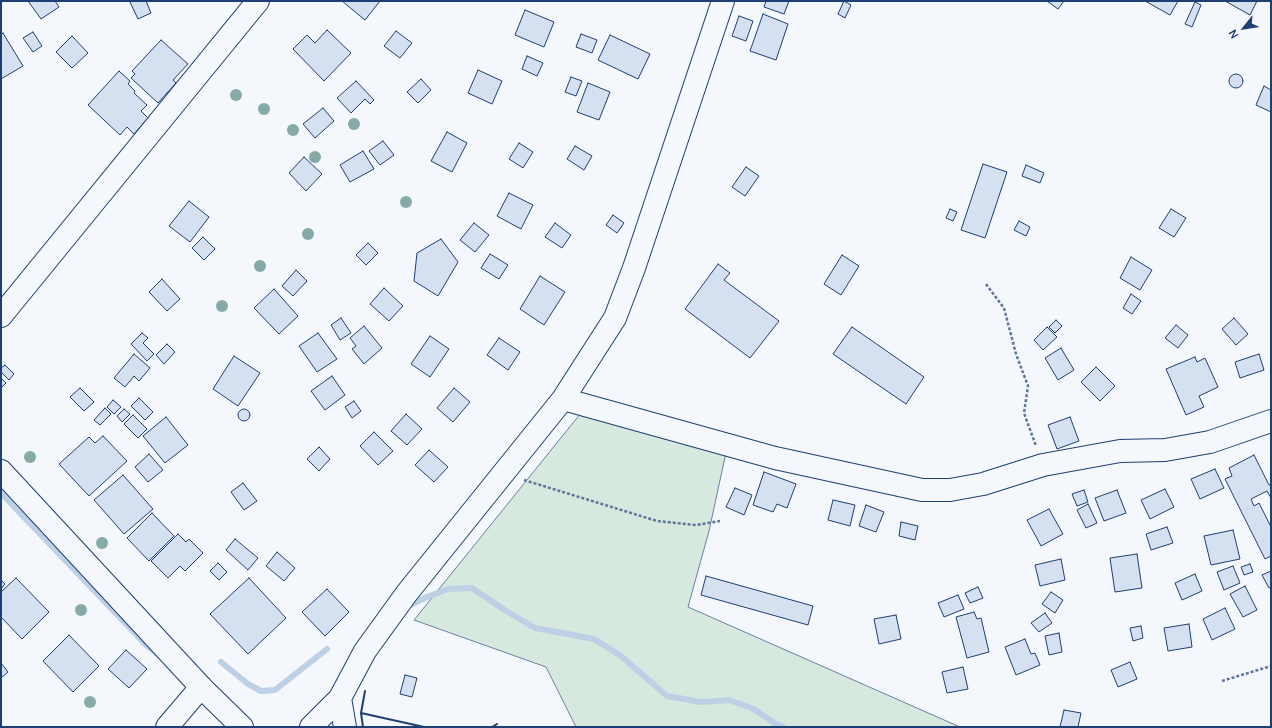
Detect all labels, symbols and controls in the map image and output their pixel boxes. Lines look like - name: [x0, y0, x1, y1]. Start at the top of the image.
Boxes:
- north arrow: [1224, 8, 1264, 48]
- text: N: [1225, 27, 1242, 41]

